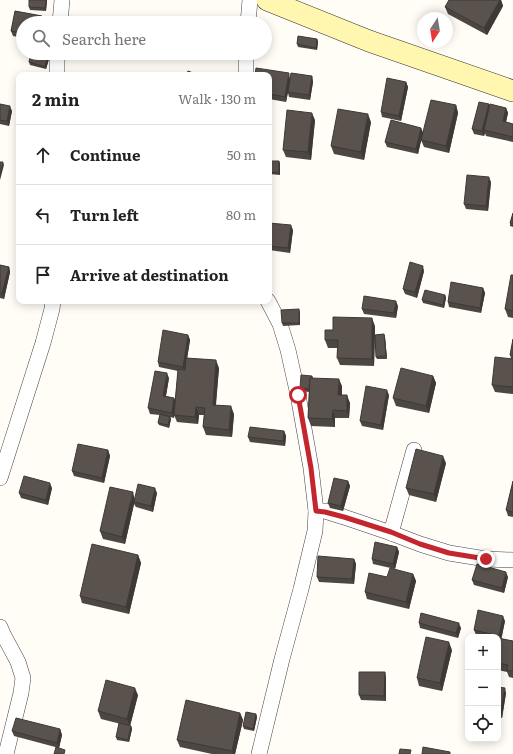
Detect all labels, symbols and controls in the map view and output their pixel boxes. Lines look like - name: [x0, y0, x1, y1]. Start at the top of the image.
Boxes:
- north arrow: [417, 12, 453, 48]
- search box: [16, 16, 272, 60]
- icon: search: [30, 27, 52, 49]
- text: Search here: [62, 27, 146, 50]
- text: 2 min: [32, 86, 80, 111]
- text: Walk · 130 m: [178, 89, 256, 108]
- text: Continue: [70, 143, 140, 166]
- icon: ahead: [32, 144, 54, 166]
- text: 50 m: [227, 145, 256, 164]
- text: Turn left: [70, 203, 139, 226]
- icon: left: [32, 204, 54, 226]
- text: 80 m: [226, 205, 256, 224]
- text: Arrive at destination: [70, 263, 229, 286]
- icon: arrive: [32, 264, 54, 286]
- route start: [289, 386, 307, 404]
- route end: [477, 550, 495, 568]
- map controls: [465, 634, 501, 742]
- button: +: [465, 634, 501, 670]
- button: −: [465, 670, 501, 706]
- button: locate: [465, 706, 501, 742]

